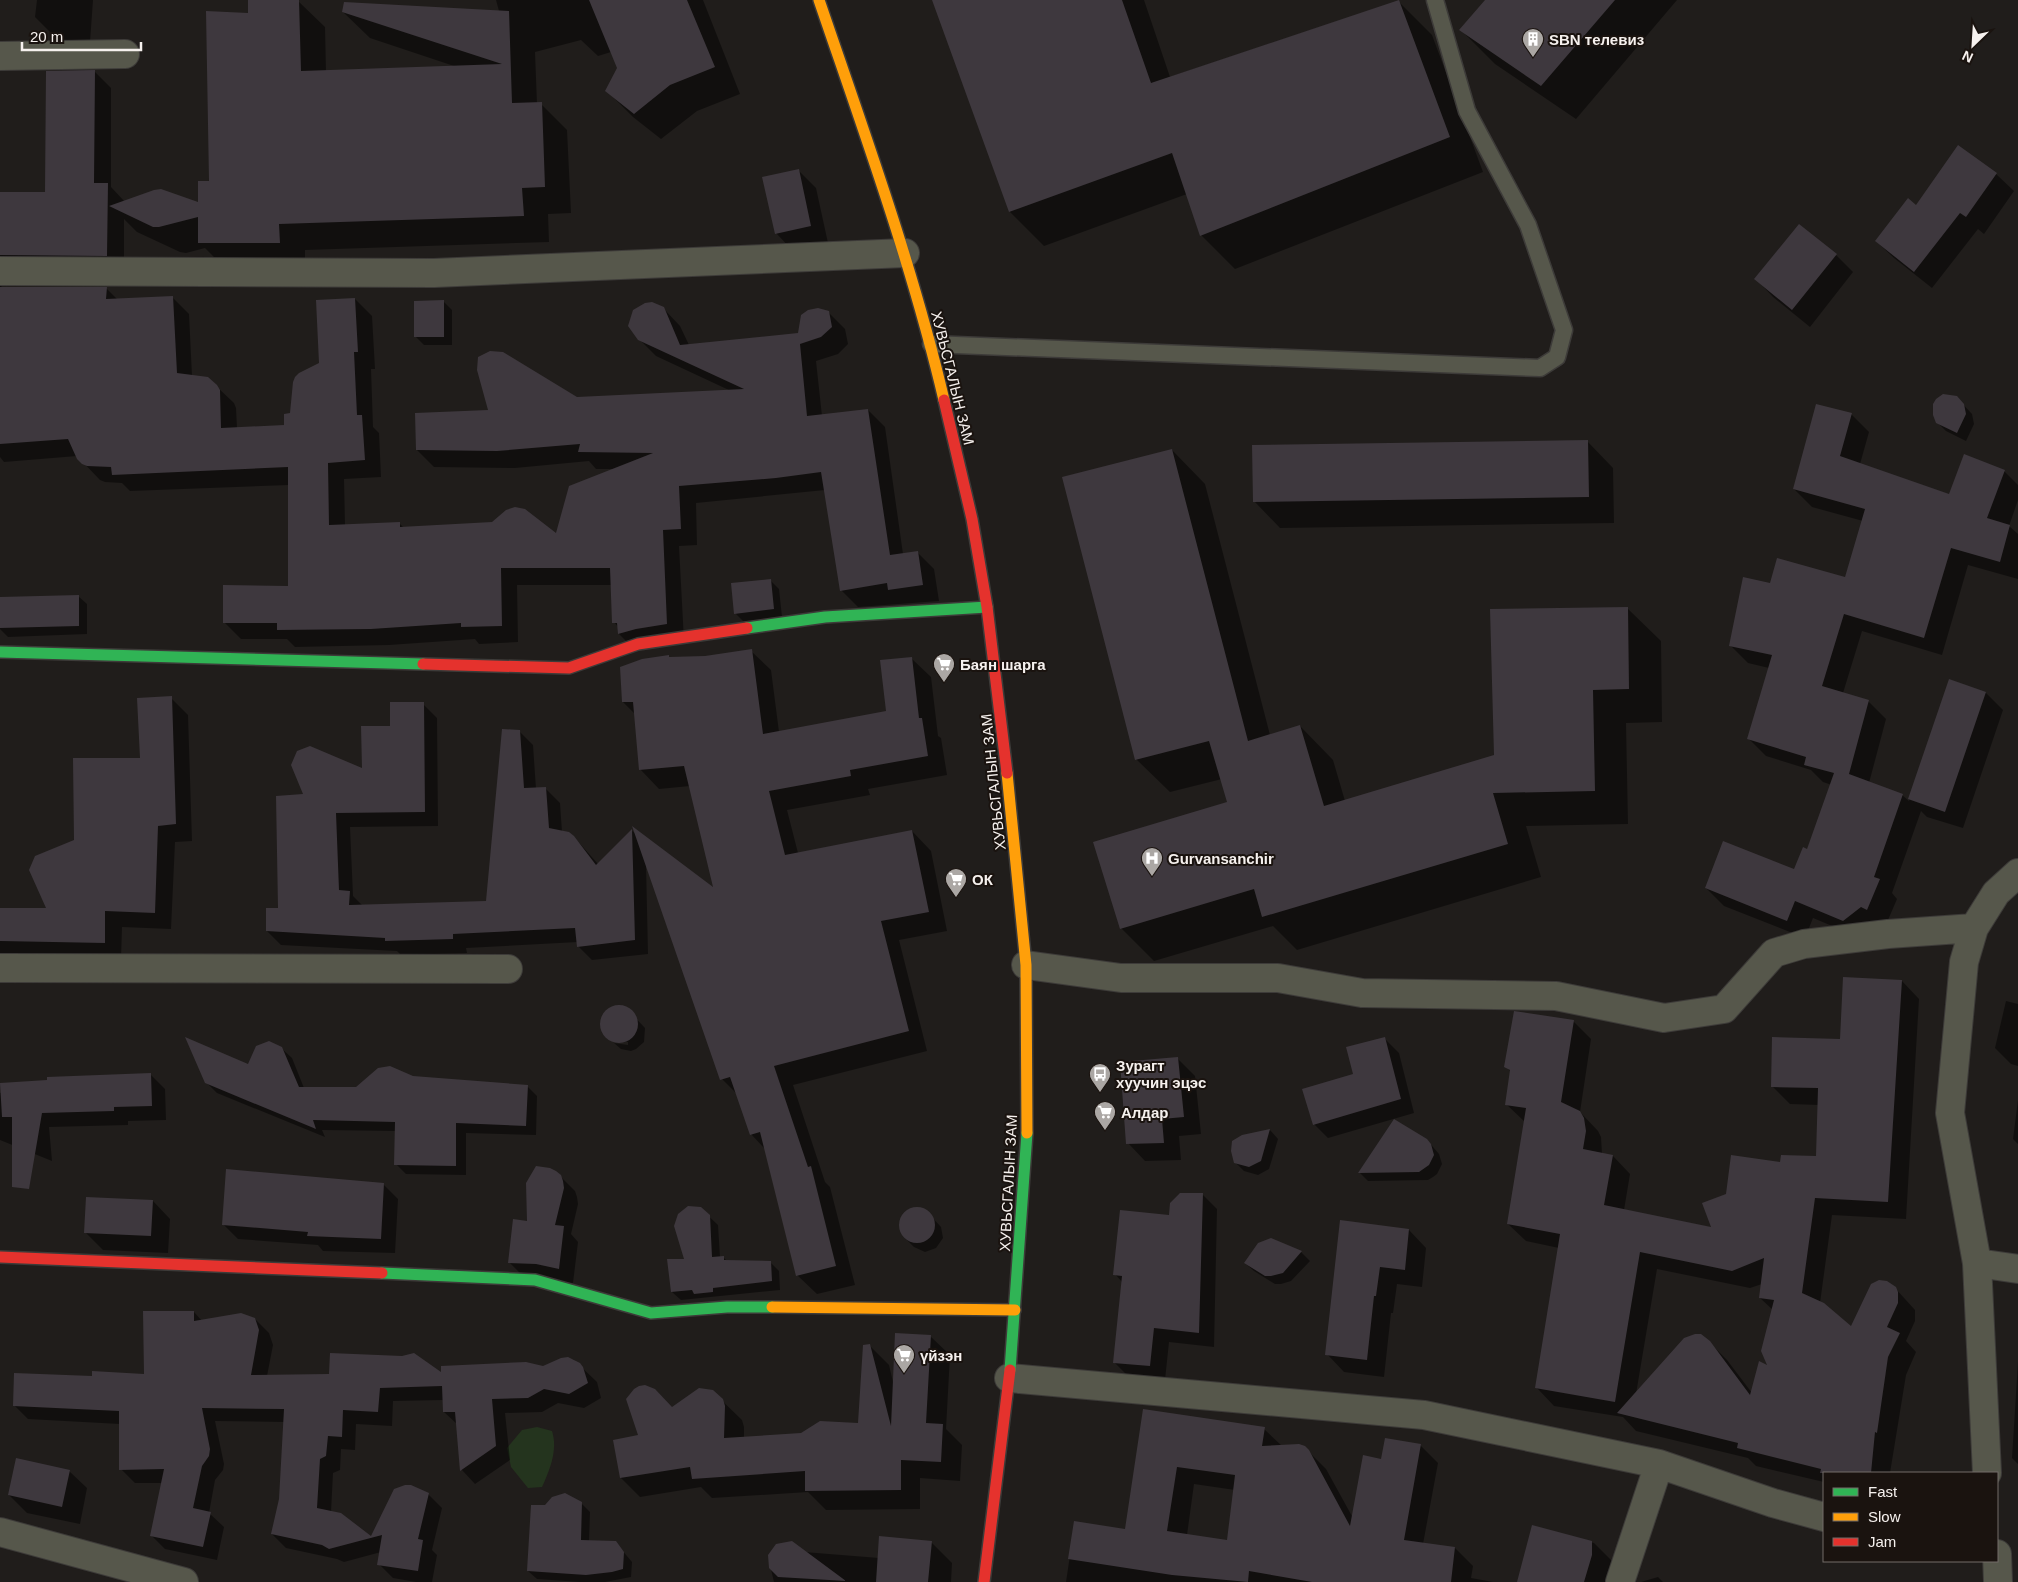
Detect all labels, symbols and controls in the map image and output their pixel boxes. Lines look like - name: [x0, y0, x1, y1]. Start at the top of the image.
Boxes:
- scale bar: [22, 20, 141, 52]
- north arrow: [1948, 20, 1998, 70]
- building icon: SBN телевиз: [1521, 27, 1545, 58]
- text: 20 m: [30, 28, 63, 45]
- place label: SBN телевиз: [1549, 31, 1644, 48]
- text: N: [1960, 47, 1975, 66]
- street label: ХУВЬСГАЛЫН ЗАМ: [928, 309, 978, 447]
- supermarket icon: Баян шарга: [932, 652, 956, 683]
- place label: Баян шарга: [960, 656, 1046, 673]
- street label: ХУВЬСГАЛЫН ЗАМ: [977, 713, 1009, 851]
- hospital icon: Gurvansanchir: [1140, 846, 1164, 877]
- place label: Gurvansanchir: [1168, 850, 1274, 867]
- supermarket icon: ОК: [944, 867, 968, 898]
- place label: ОК: [972, 871, 994, 888]
- place label: Зурагт хуучин эцэс: [1116, 1057, 1206, 1091]
- bus stop icon: Зурагт хуучин эцэс: [1088, 1062, 1112, 1093]
- supermarket icon: Алдар: [1093, 1100, 1117, 1131]
- place label: Алдар: [1121, 1104, 1168, 1121]
- street label: ХУВЬСГАЛЫН ЗАМ: [996, 1114, 1020, 1252]
- supermarket icon: үйзэн: [892, 1343, 916, 1374]
- place label: үйзэн: [920, 1347, 962, 1364]
- legend: [1823, 1472, 1998, 1562]
- text: Fast: [1868, 1483, 1898, 1500]
- text: Slow: [1868, 1508, 1901, 1525]
- text: Jam: [1868, 1533, 1896, 1550]

